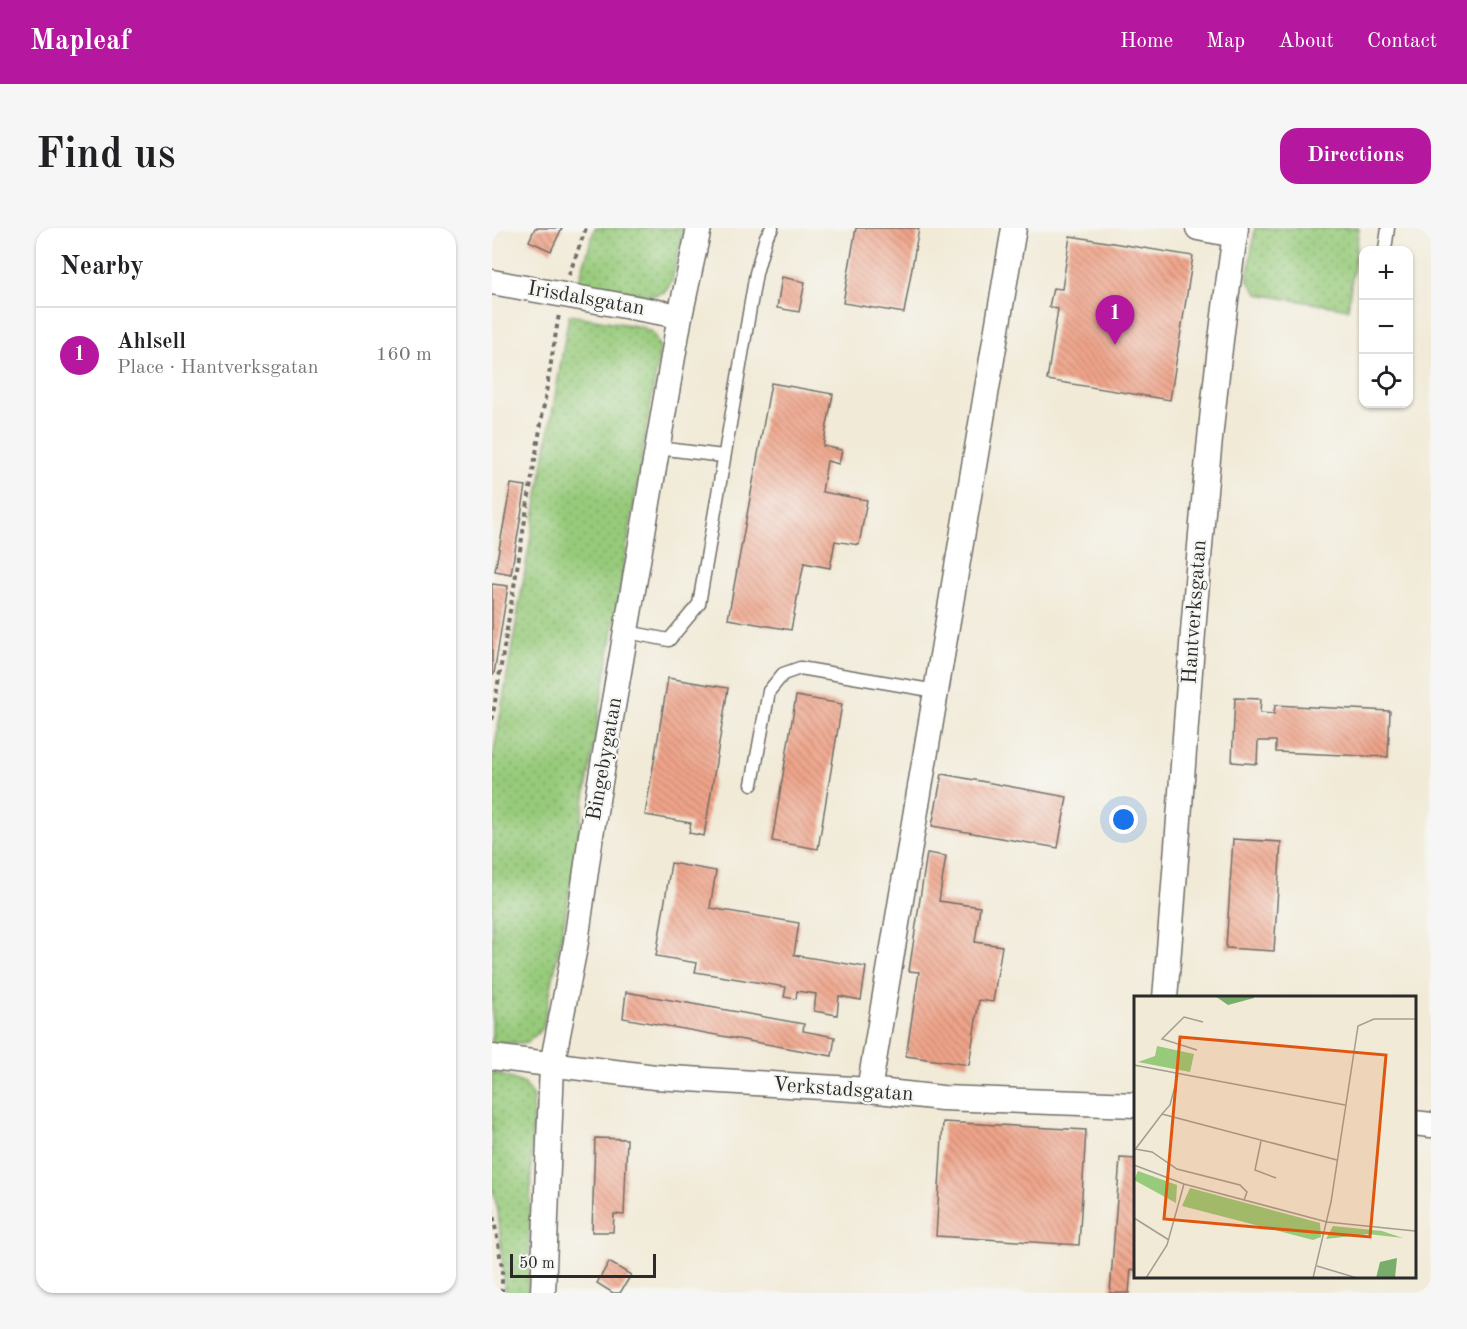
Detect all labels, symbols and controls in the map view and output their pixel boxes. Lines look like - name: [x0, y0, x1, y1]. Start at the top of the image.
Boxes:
- text: Mapleaf: [30, 28, 130, 56]
- text: Home: [1120, 31, 1173, 52]
- text: Map: [1206, 31, 1245, 52]
- text: About: [1278, 31, 1334, 52]
- text: Contact: [1367, 31, 1437, 52]
- button: Directions: [1280, 128, 1431, 184]
- text: Find us: [36, 135, 175, 177]
- map controls: [1359, 246, 1413, 408]
- button: +: [1359, 246, 1413, 300]
- text: Nearby: [60, 254, 144, 280]
- street label: Irisdalsgatan: [526, 278, 646, 320]
- pin: 1: [1096, 296, 1134, 345]
- button: −: [1359, 300, 1413, 354]
- text: Ahlsell: [117, 331, 186, 353]
- text: 1: [74, 345, 85, 365]
- text: 160 m: [376, 345, 432, 365]
- button: locate: [1359, 354, 1413, 408]
- text: Place · Hantverksgatan: [117, 358, 319, 378]
- street label: Hantverksgatan: [1179, 539, 1211, 685]
- street label: Bingebygatan: [584, 696, 626, 822]
- your location: [1109, 805, 1138, 834]
- inset map: [1134, 996, 1416, 1278]
- street label: Verkstadsgatan: [772, 1075, 914, 1105]
- scale bar: [510, 1251, 656, 1278]
- text: 50 m: [519, 1256, 555, 1272]

